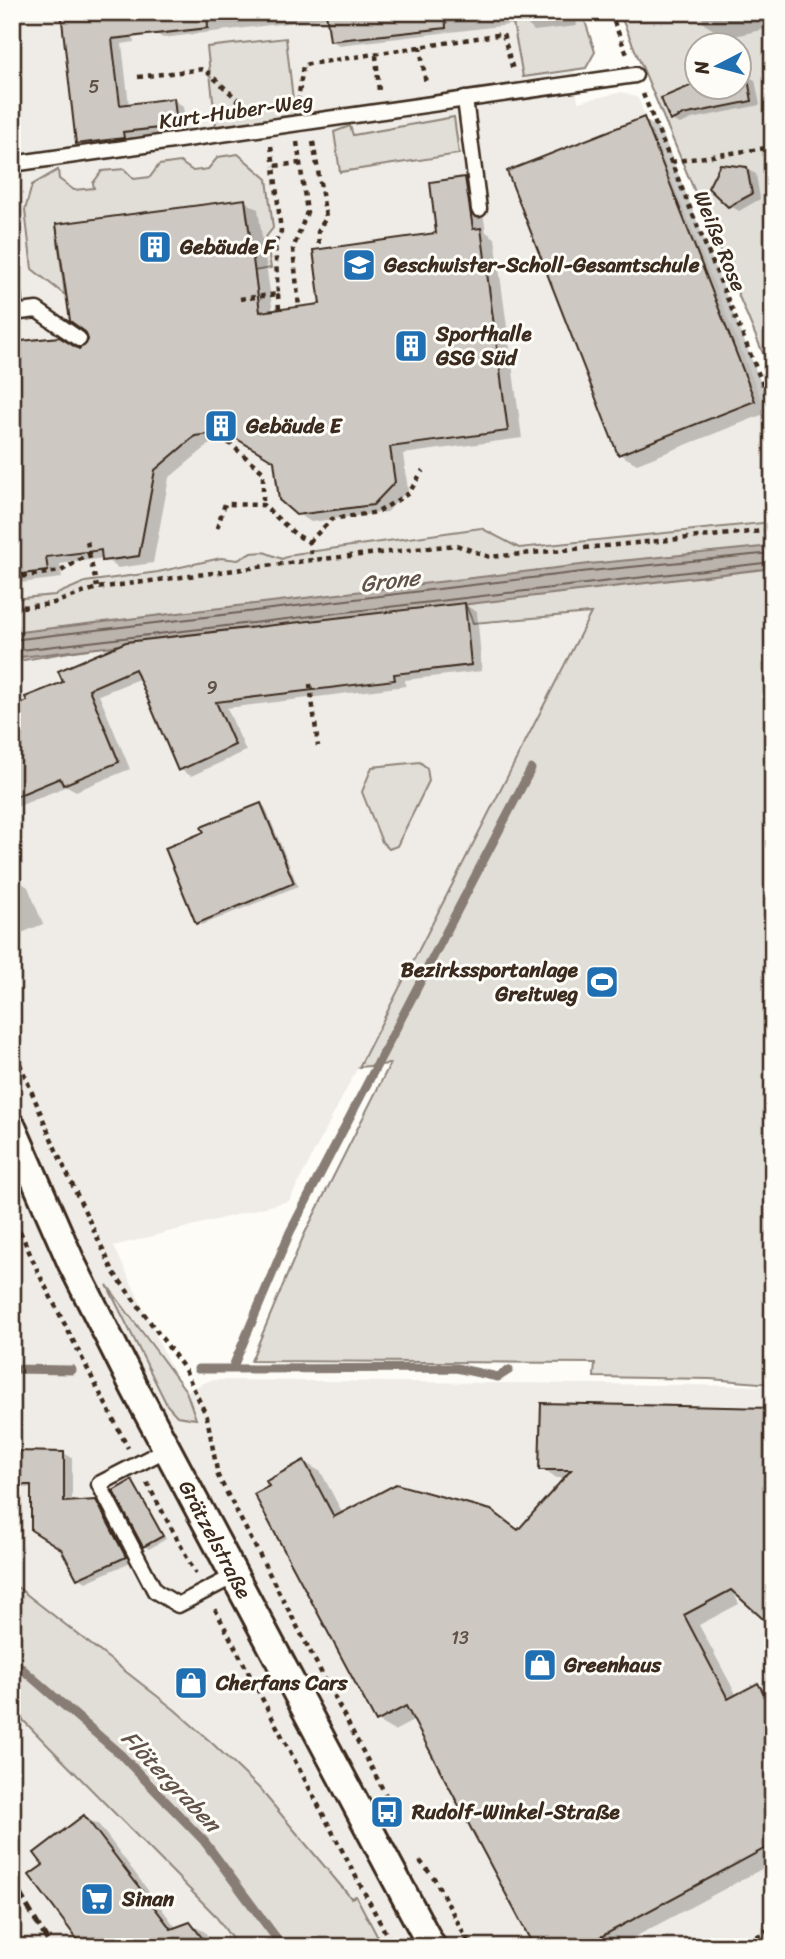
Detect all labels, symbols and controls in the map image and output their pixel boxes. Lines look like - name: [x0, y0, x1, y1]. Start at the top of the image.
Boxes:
- north arrow: [684, 32, 754, 102]
- text: N: [684, 59, 719, 77]
- house number: 5: [89, 71, 100, 103]
- street label: Kurt-Huber-Weg: [156, 81, 316, 141]
- street label: Weiße Rose: [682, 184, 758, 298]
- building icon: Gebäude F: [136, 228, 174, 266]
- place label: Gebäude F: [179, 228, 277, 266]
- school or university icon: Geschwister-Scholl-Gesamtschule: [340, 246, 378, 284]
- place label: Geschwister-Scholl-Gesamtschule: [383, 246, 700, 284]
- place label: Sporthalle GSG Süd: [435, 315, 533, 377]
- building icon: Sporthalle GSG Süd: [392, 327, 430, 365]
- building icon: Gebäude E: [202, 407, 240, 445]
- place label: Gebäude E: [245, 407, 344, 445]
- water label: Grone: [358, 557, 424, 605]
- house number: 9: [206, 672, 218, 704]
- place label: Bezirkssportanlage Greitweg: [401, 951, 579, 1013]
- sports icon: Bezirkssportanlage Greitweg: [583, 963, 621, 1001]
- street label: Grätzelstraße: [168, 1473, 262, 1606]
- house number: 13: [451, 1622, 469, 1654]
- shop icon: Greenhaus: [521, 1646, 559, 1684]
- place label: Greenhaus: [563, 1646, 662, 1684]
- shop icon: Cherfans Cars: [172, 1664, 210, 1702]
- place label: Cherfans Cars: [215, 1664, 349, 1702]
- water label: Flötergraben: [111, 1720, 233, 1844]
- bus stop icon: Rudolf-Winkel-Straße: [368, 1793, 406, 1831]
- place label: Rudolf-Winkel-Straße: [411, 1793, 621, 1831]
- supermarket icon: Sinan: [78, 1880, 116, 1918]
- place label: Sinan: [121, 1880, 175, 1918]

